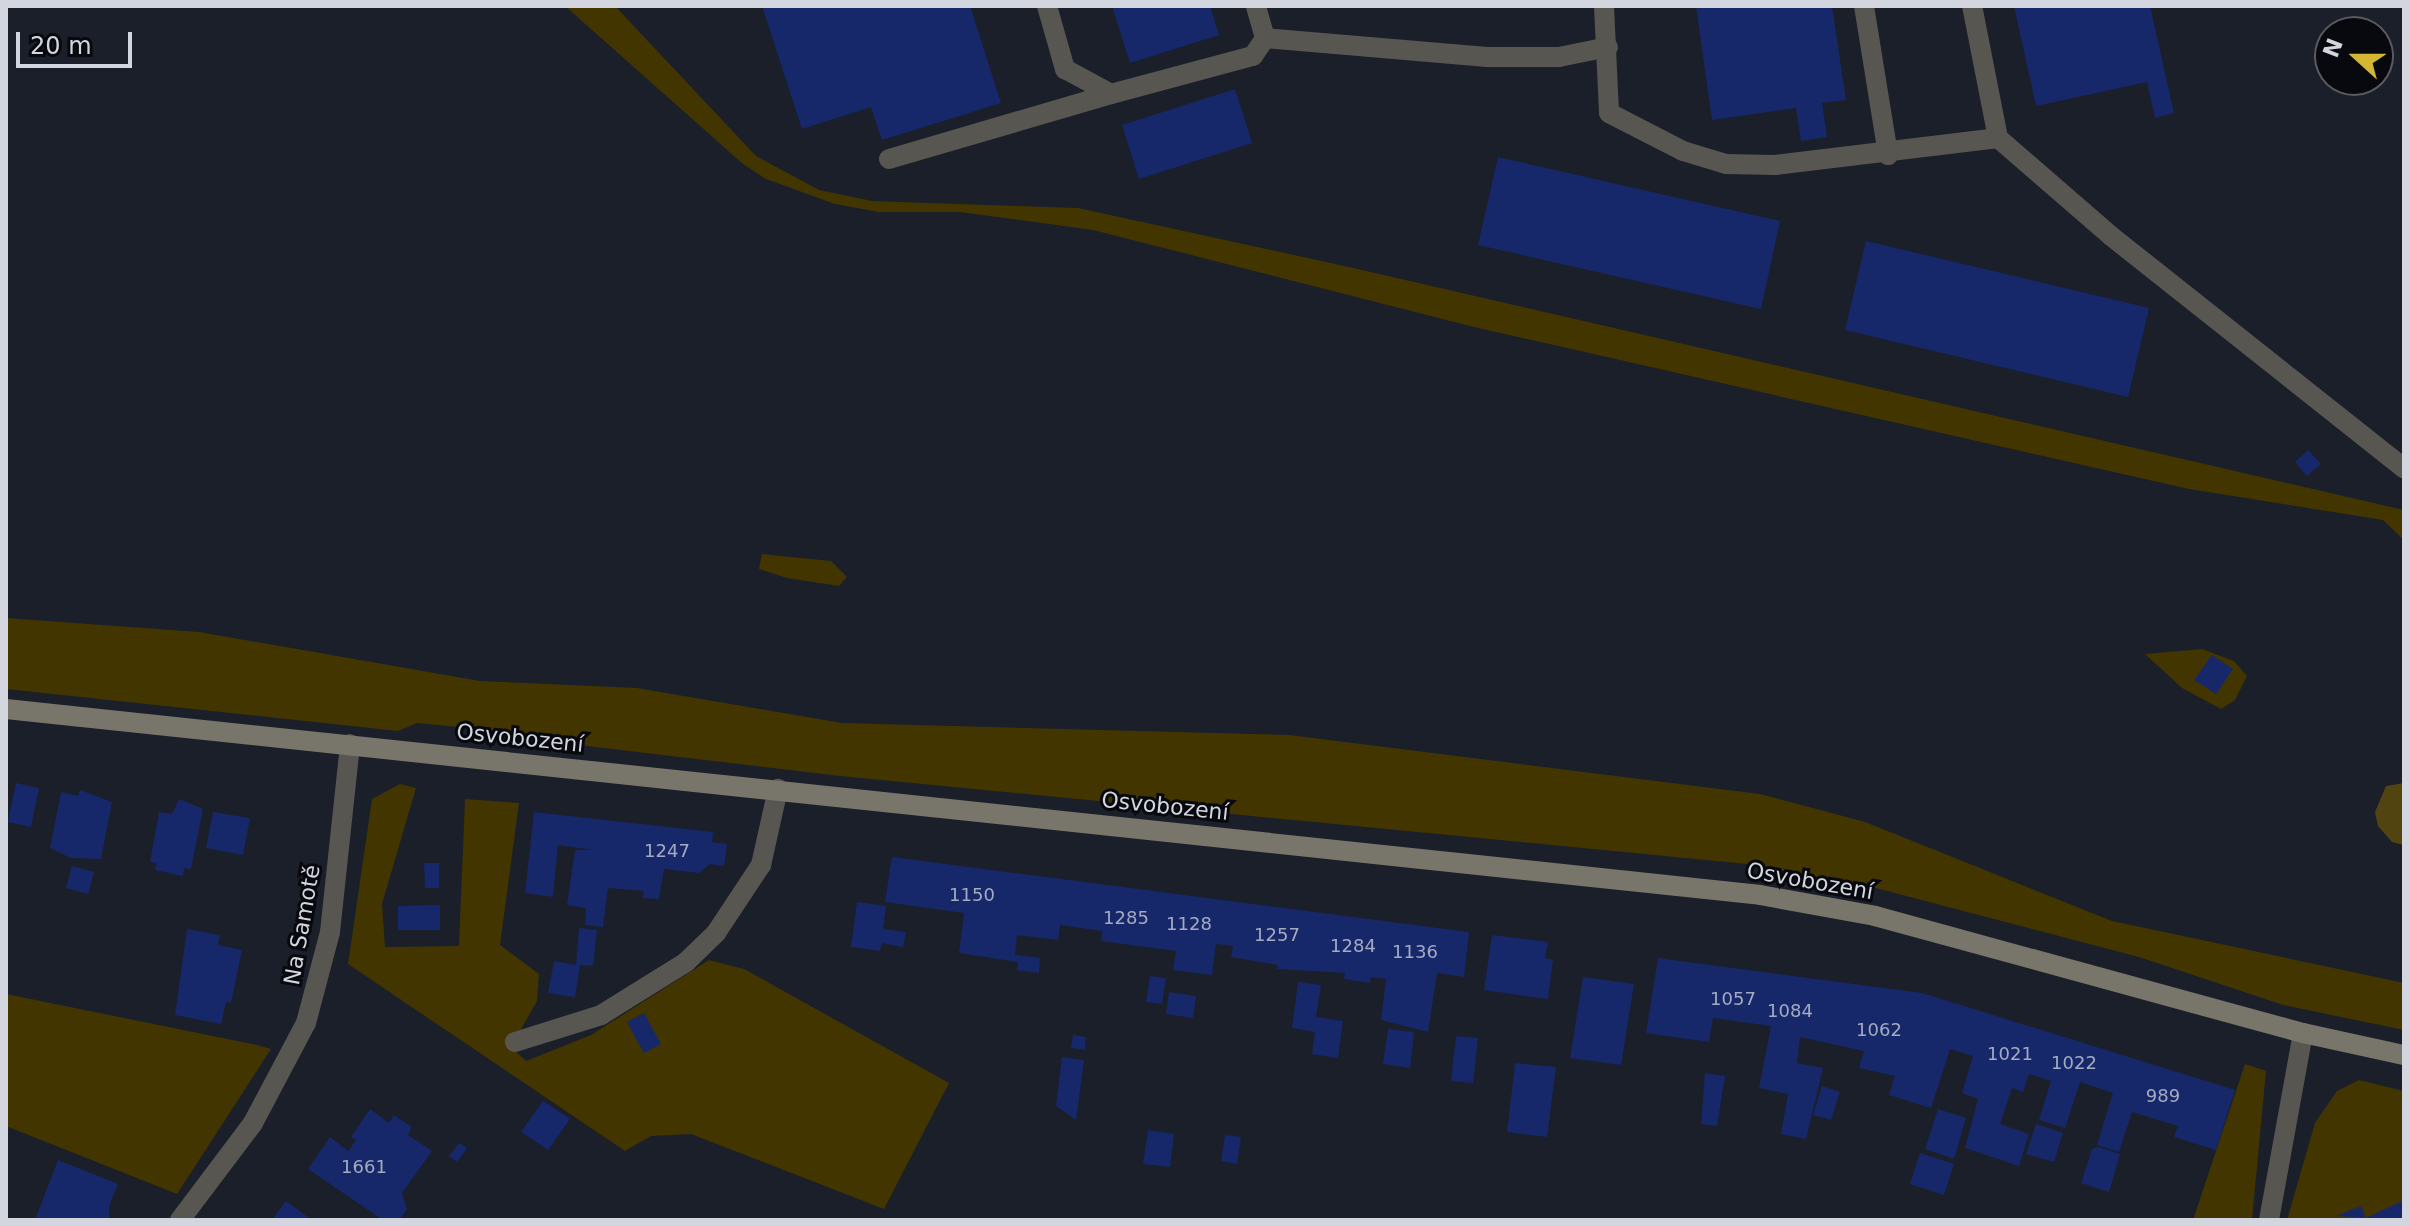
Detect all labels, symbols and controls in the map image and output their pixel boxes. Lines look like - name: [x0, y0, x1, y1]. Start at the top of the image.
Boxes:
- scale bar: [20, 16, 136, 66]
- north arrow: [2314, 16, 2394, 96]
- text: 20 m: [30, 32, 92, 60]
- text: N: [2318, 35, 2348, 61]
- street label: Osvobození: [455, 718, 585, 758]
- street label: Osvobození: [1100, 786, 1230, 826]
- house number: 1247: [644, 840, 690, 862]
- street label: Osvobození: [1745, 857, 1875, 905]
- street label: Na Samotě: [278, 863, 326, 987]
- house number: 1150: [949, 884, 995, 906]
- house number: 1285: [1103, 907, 1149, 929]
- house number: 1128: [1166, 913, 1212, 935]
- house number: 1257: [1254, 924, 1300, 946]
- house number: 1284: [1330, 935, 1376, 957]
- house number: 1136: [1392, 941, 1438, 963]
- house number: 1057: [1710, 988, 1756, 1010]
- house number: 1084: [1767, 1000, 1813, 1022]
- house number: 1062: [1856, 1019, 1902, 1041]
- house number: 1021: [1987, 1043, 2033, 1065]
- house number: 1022: [2051, 1052, 2097, 1074]
- house number: 989: [2146, 1085, 2180, 1107]
- house number: 1661: [341, 1156, 387, 1178]

